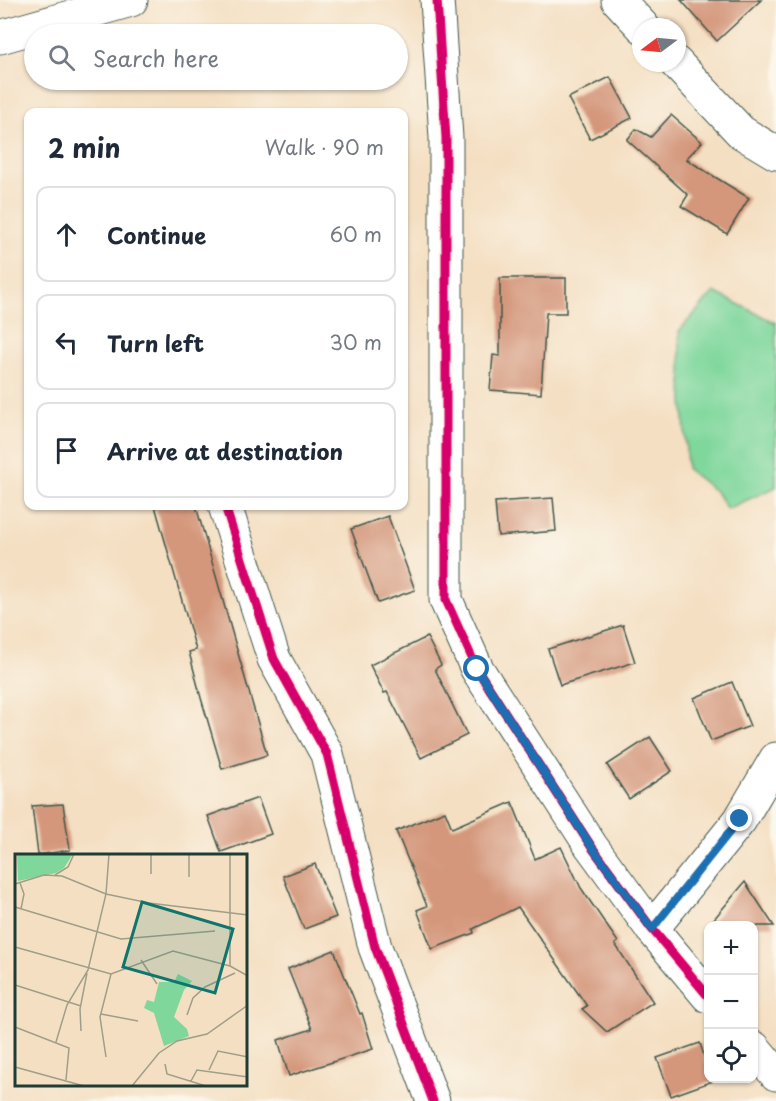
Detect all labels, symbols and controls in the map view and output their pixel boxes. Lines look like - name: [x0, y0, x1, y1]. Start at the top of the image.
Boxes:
- north arrow: [632, 18, 686, 72]
- search box: [24, 24, 408, 90]
- icon: search: [45, 41, 78, 74]
- text: Search here: [93, 41, 219, 74]
- text: 2 min: [48, 128, 121, 167]
- text: Walk · 90 m: [265, 132, 384, 162]
- icon: ahead: [50, 218, 83, 251]
- text: Continue: [107, 218, 206, 251]
- text: 60 m: [330, 219, 382, 249]
- icon: left: [50, 326, 83, 359]
- text: Turn left: [107, 326, 204, 359]
- text: 30 m: [329, 327, 382, 357]
- icon: arrive: [50, 434, 83, 467]
- text: Arrive at destination: [107, 434, 343, 467]
- route start: [463, 655, 489, 681]
- route end: [726, 805, 752, 831]
- inset map: [15, 854, 248, 1086]
- map controls: [704, 921, 758, 1083]
- button: +: [704, 921, 758, 975]
- button: −: [704, 975, 758, 1029]
- button: locate: [704, 1029, 758, 1083]

